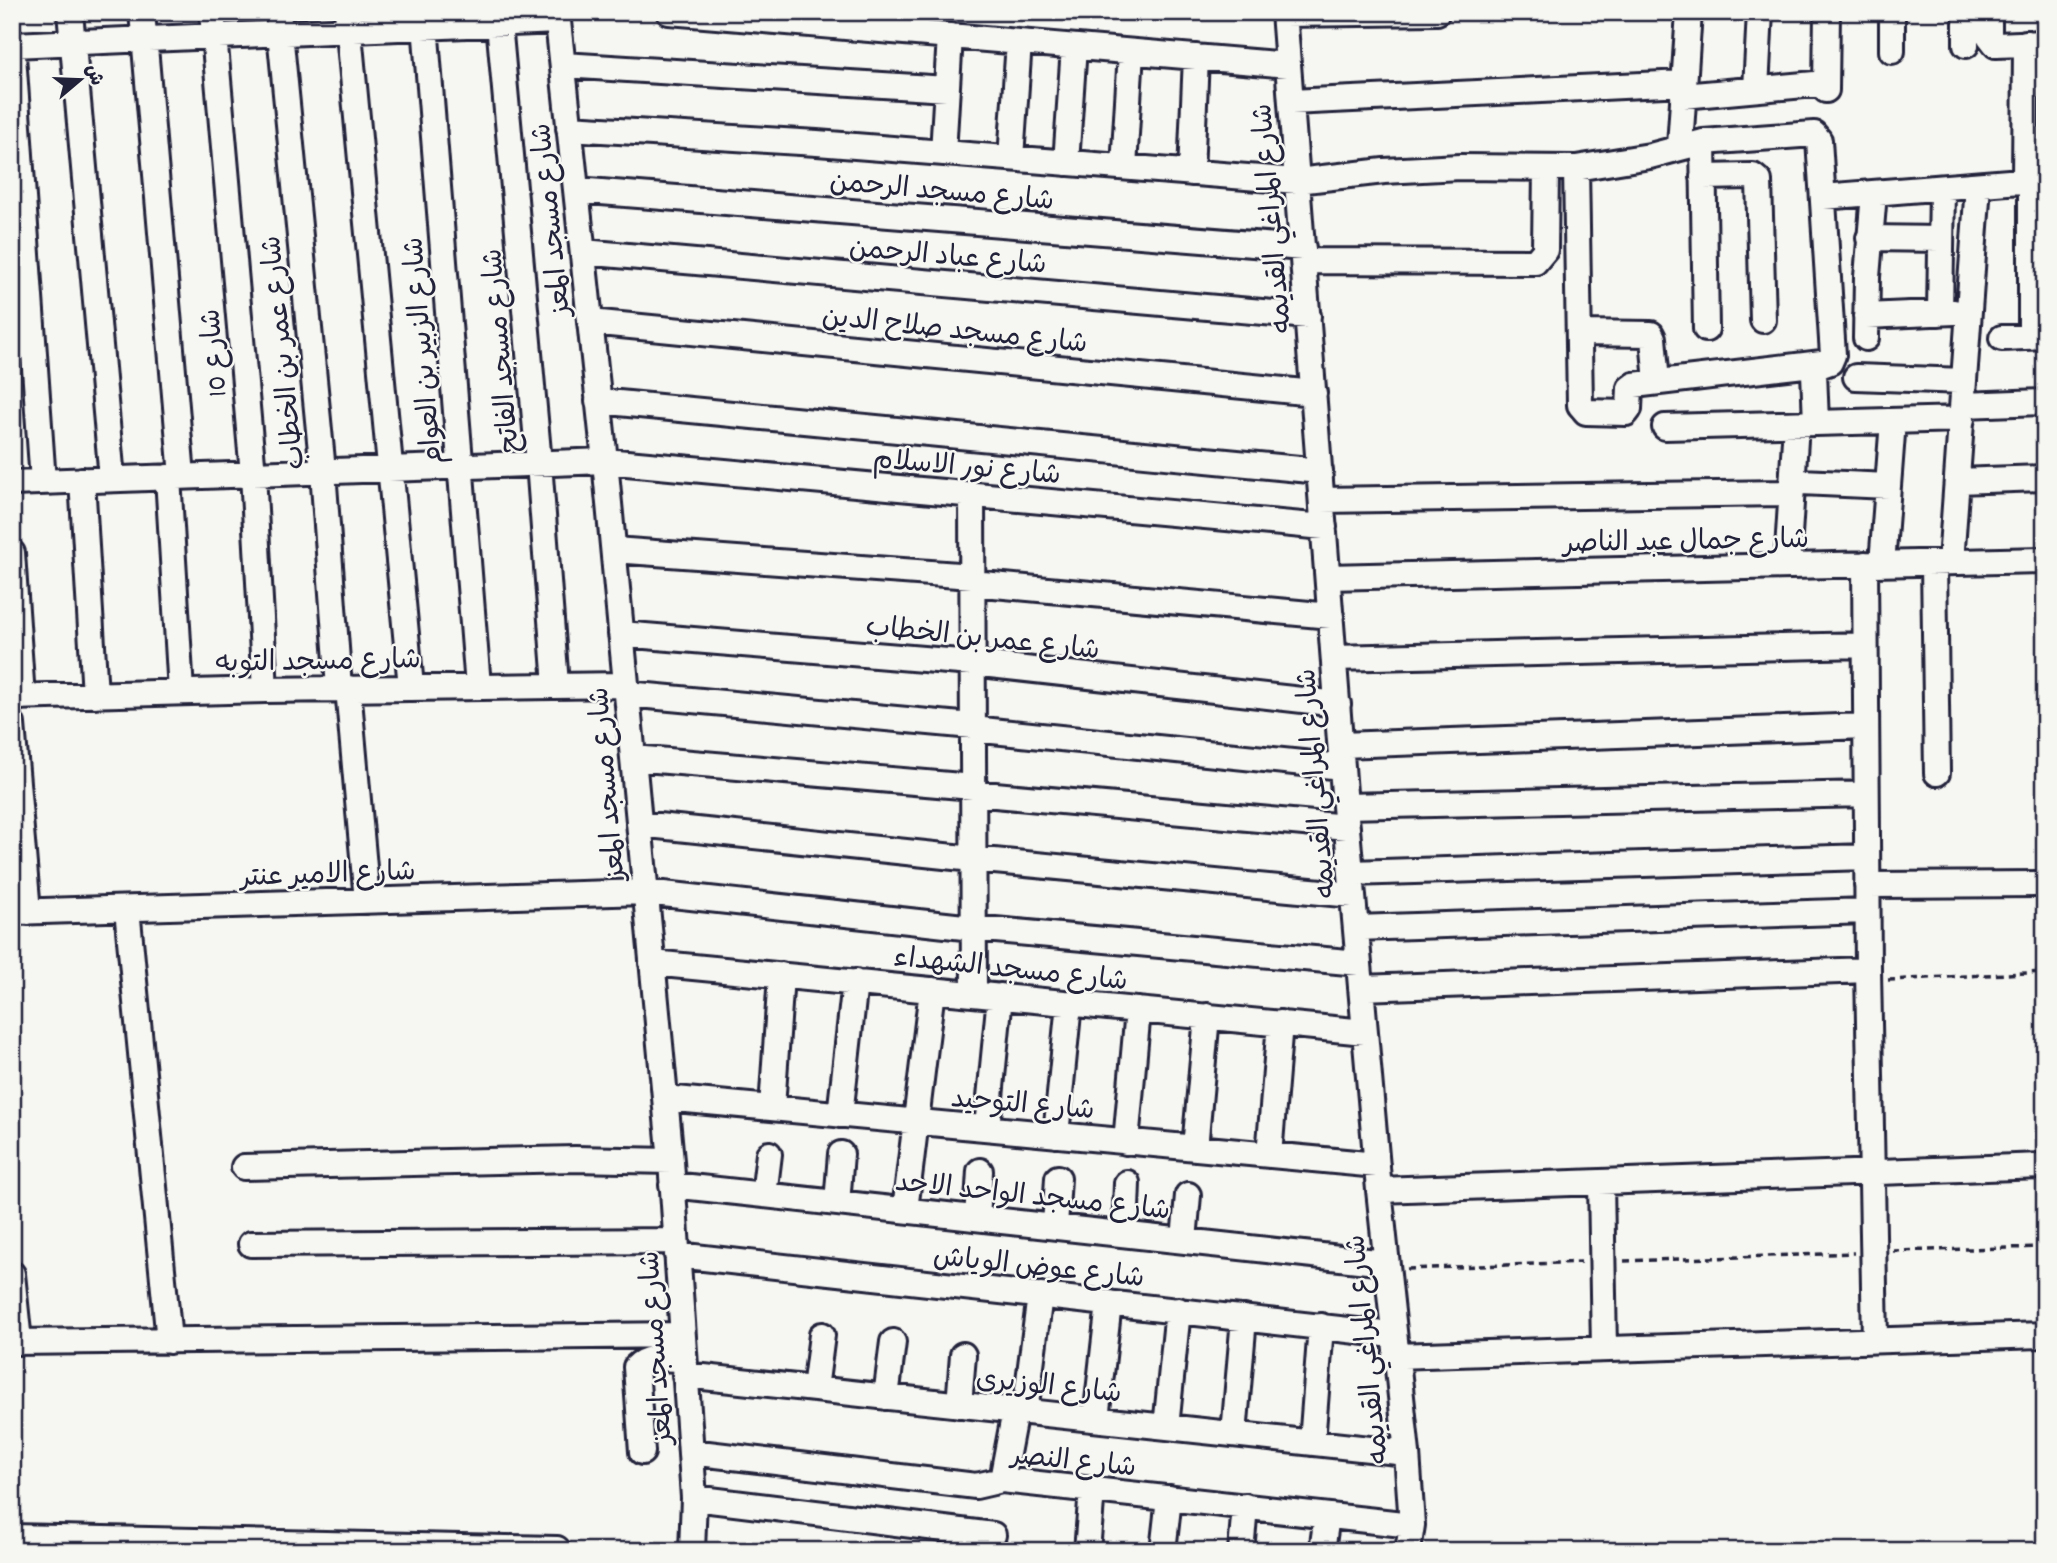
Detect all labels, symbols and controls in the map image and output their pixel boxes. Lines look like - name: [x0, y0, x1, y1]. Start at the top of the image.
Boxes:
- north arrow: [46, 46, 116, 116]
- text: ش: [77, 61, 109, 90]
- street label: شارع المراغي القديمه: [1245, 102, 1305, 335]
- street label: شارع مسجد المعز: [524, 121, 584, 320]
- street label: شارع مسجد الرحمن: [828, 164, 1055, 224]
- street label: شارع عباد الرحمن: [847, 230, 1048, 288]
- street label: شارع عمر بن الخطاب: [254, 233, 318, 471]
- street label: شارع الزبير بن العوام: [396, 235, 456, 466]
- street label: شارع مسجد الفاتح: [475, 247, 533, 455]
- street label: شارع مسجد صلاح الدين: [820, 299, 1089, 367]
- street label: شارع 10: [193, 307, 241, 398]
- street label: شارع نور الاسلام: [871, 442, 1062, 498]
- street label: شارع جمال عبد الناصر: [1561, 522, 1809, 566]
- street label: شارع عمر بن الخطاب: [863, 609, 1101, 673]
- street label: شارع مسجد التوبه: [215, 642, 421, 686]
- street label: شارع المراغي القديمه: [1289, 667, 1349, 900]
- street label: شارع مسجد المعز: [582, 685, 639, 884]
- street label: شارع الامير عنتر: [238, 854, 416, 900]
- street label: شارع مسجد الشهداء: [892, 940, 1129, 1004]
- street label: شارع التوحيد: [949, 1081, 1096, 1133]
- street label: شارع مسجد الواحد الاحد: [893, 1165, 1172, 1233]
- street label: شارع المراغي القديمه: [1338, 1232, 1402, 1466]
- street label: شارع عوض الوياش: [931, 1239, 1146, 1301]
- street label: شارع مسجد المعز: [632, 1249, 686, 1448]
- street label: شارع الوزيرى: [974, 1361, 1123, 1417]
- street label: شارع النصر: [1007, 1437, 1138, 1490]

